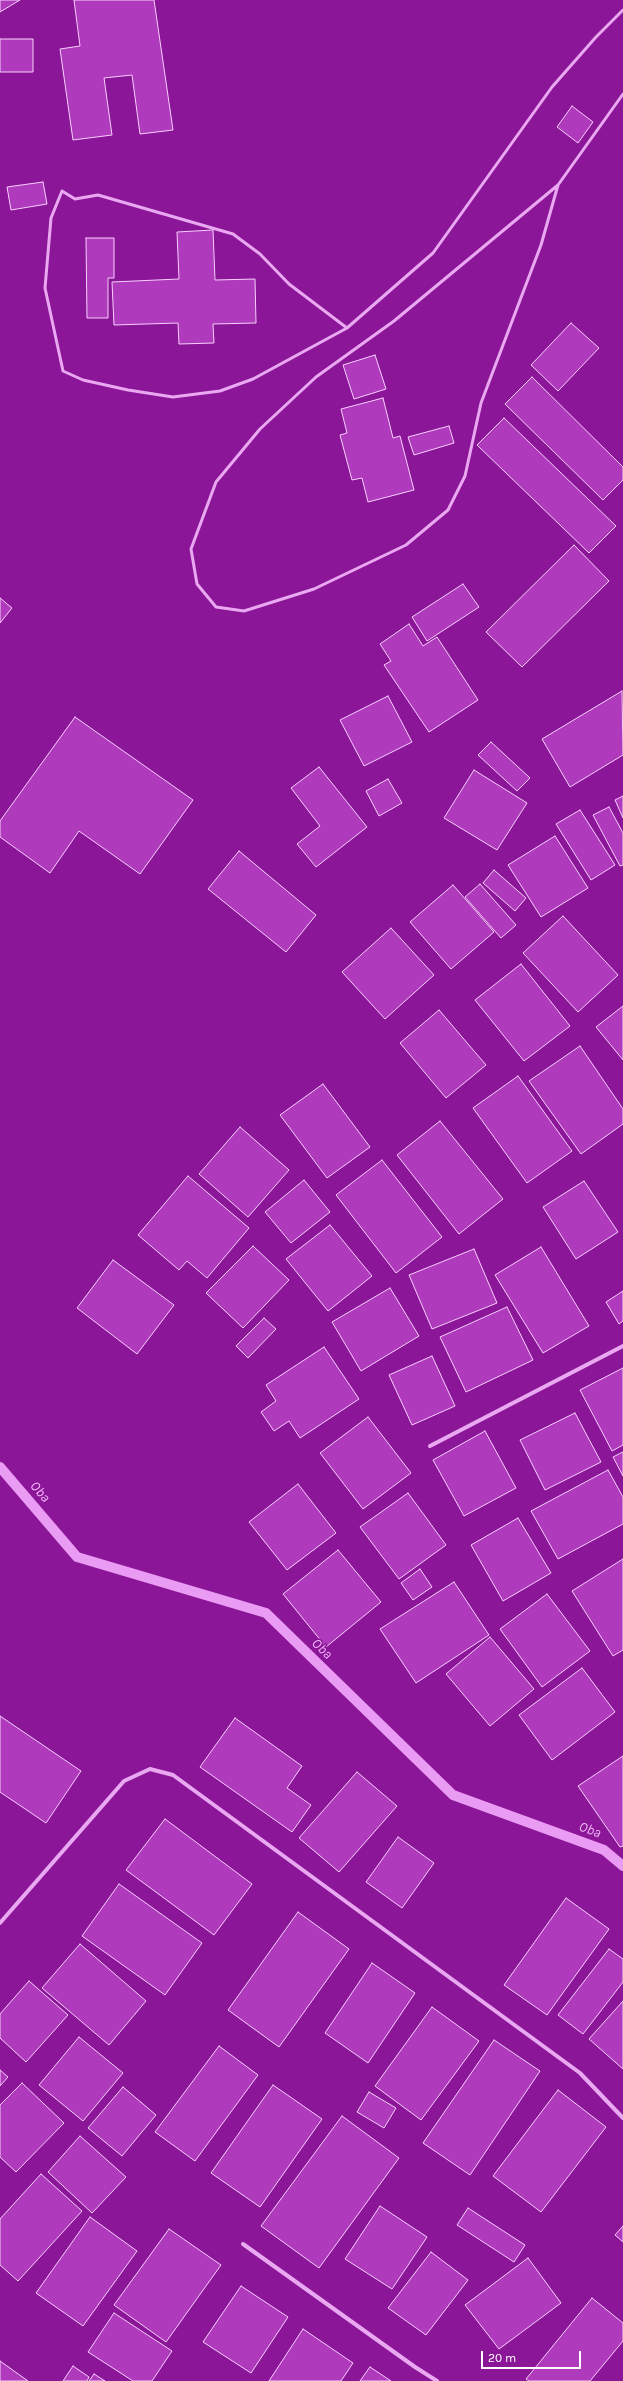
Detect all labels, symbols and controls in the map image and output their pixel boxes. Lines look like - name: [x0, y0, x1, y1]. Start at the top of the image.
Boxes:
- water label: Oba: [26, 1478, 54, 1506]
- water label: Oba: [308, 1635, 336, 1663]
- water label: Oba: [577, 1818, 603, 1842]
- scale bar: [483, 2343, 583, 2369]
- text: 20 m: [488, 2351, 516, 2365]

